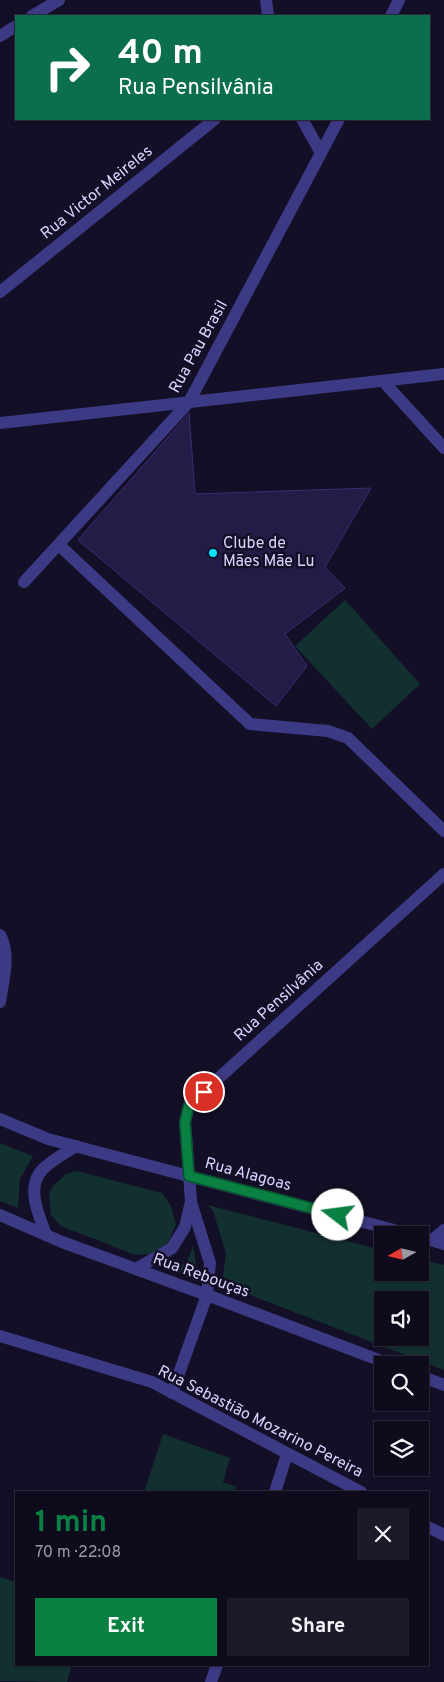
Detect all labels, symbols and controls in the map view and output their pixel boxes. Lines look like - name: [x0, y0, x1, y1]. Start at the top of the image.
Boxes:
- text: 40 m: [118, 32, 203, 76]
- icon: right: [35, 35, 100, 100]
- text: Rua Pensilvânia: [118, 75, 274, 102]
- street label: Rua Victor Meireles: [37, 142, 157, 244]
- street label: Rua Pau Brasil: [165, 297, 233, 397]
- place label: Clube de Mães Mãe Lu: [223, 534, 315, 572]
- marker: Clube de Mães Mãe Lu: [207, 547, 219, 559]
- street label: Rua Pensilvânia: [230, 956, 328, 1046]
- pin: [183, 1071, 225, 1113]
- icon: arrive: [190, 1078, 218, 1106]
- street label: Rua Alagoas: [203, 1154, 293, 1196]
- position arrow: [311, 1188, 363, 1240]
- north arrow: [374, 1226, 429, 1281]
- map controls: [374, 1226, 429, 1476]
- street label: Rua Rebouças: [150, 1249, 252, 1303]
- button: sound: [374, 1291, 429, 1346]
- button: search: [374, 1356, 429, 1411]
- street label: Rua Sebastião Mozarino Pereira: [154, 1361, 366, 1483]
- button: layers: [374, 1421, 429, 1476]
- text: 1 min: [35, 1505, 107, 1542]
- button: close: [357, 1508, 409, 1560]
- text: 70 m · 22:08: [35, 1543, 121, 1563]
- button: Exit: [35, 1598, 217, 1656]
- button: Share: [227, 1598, 409, 1656]

